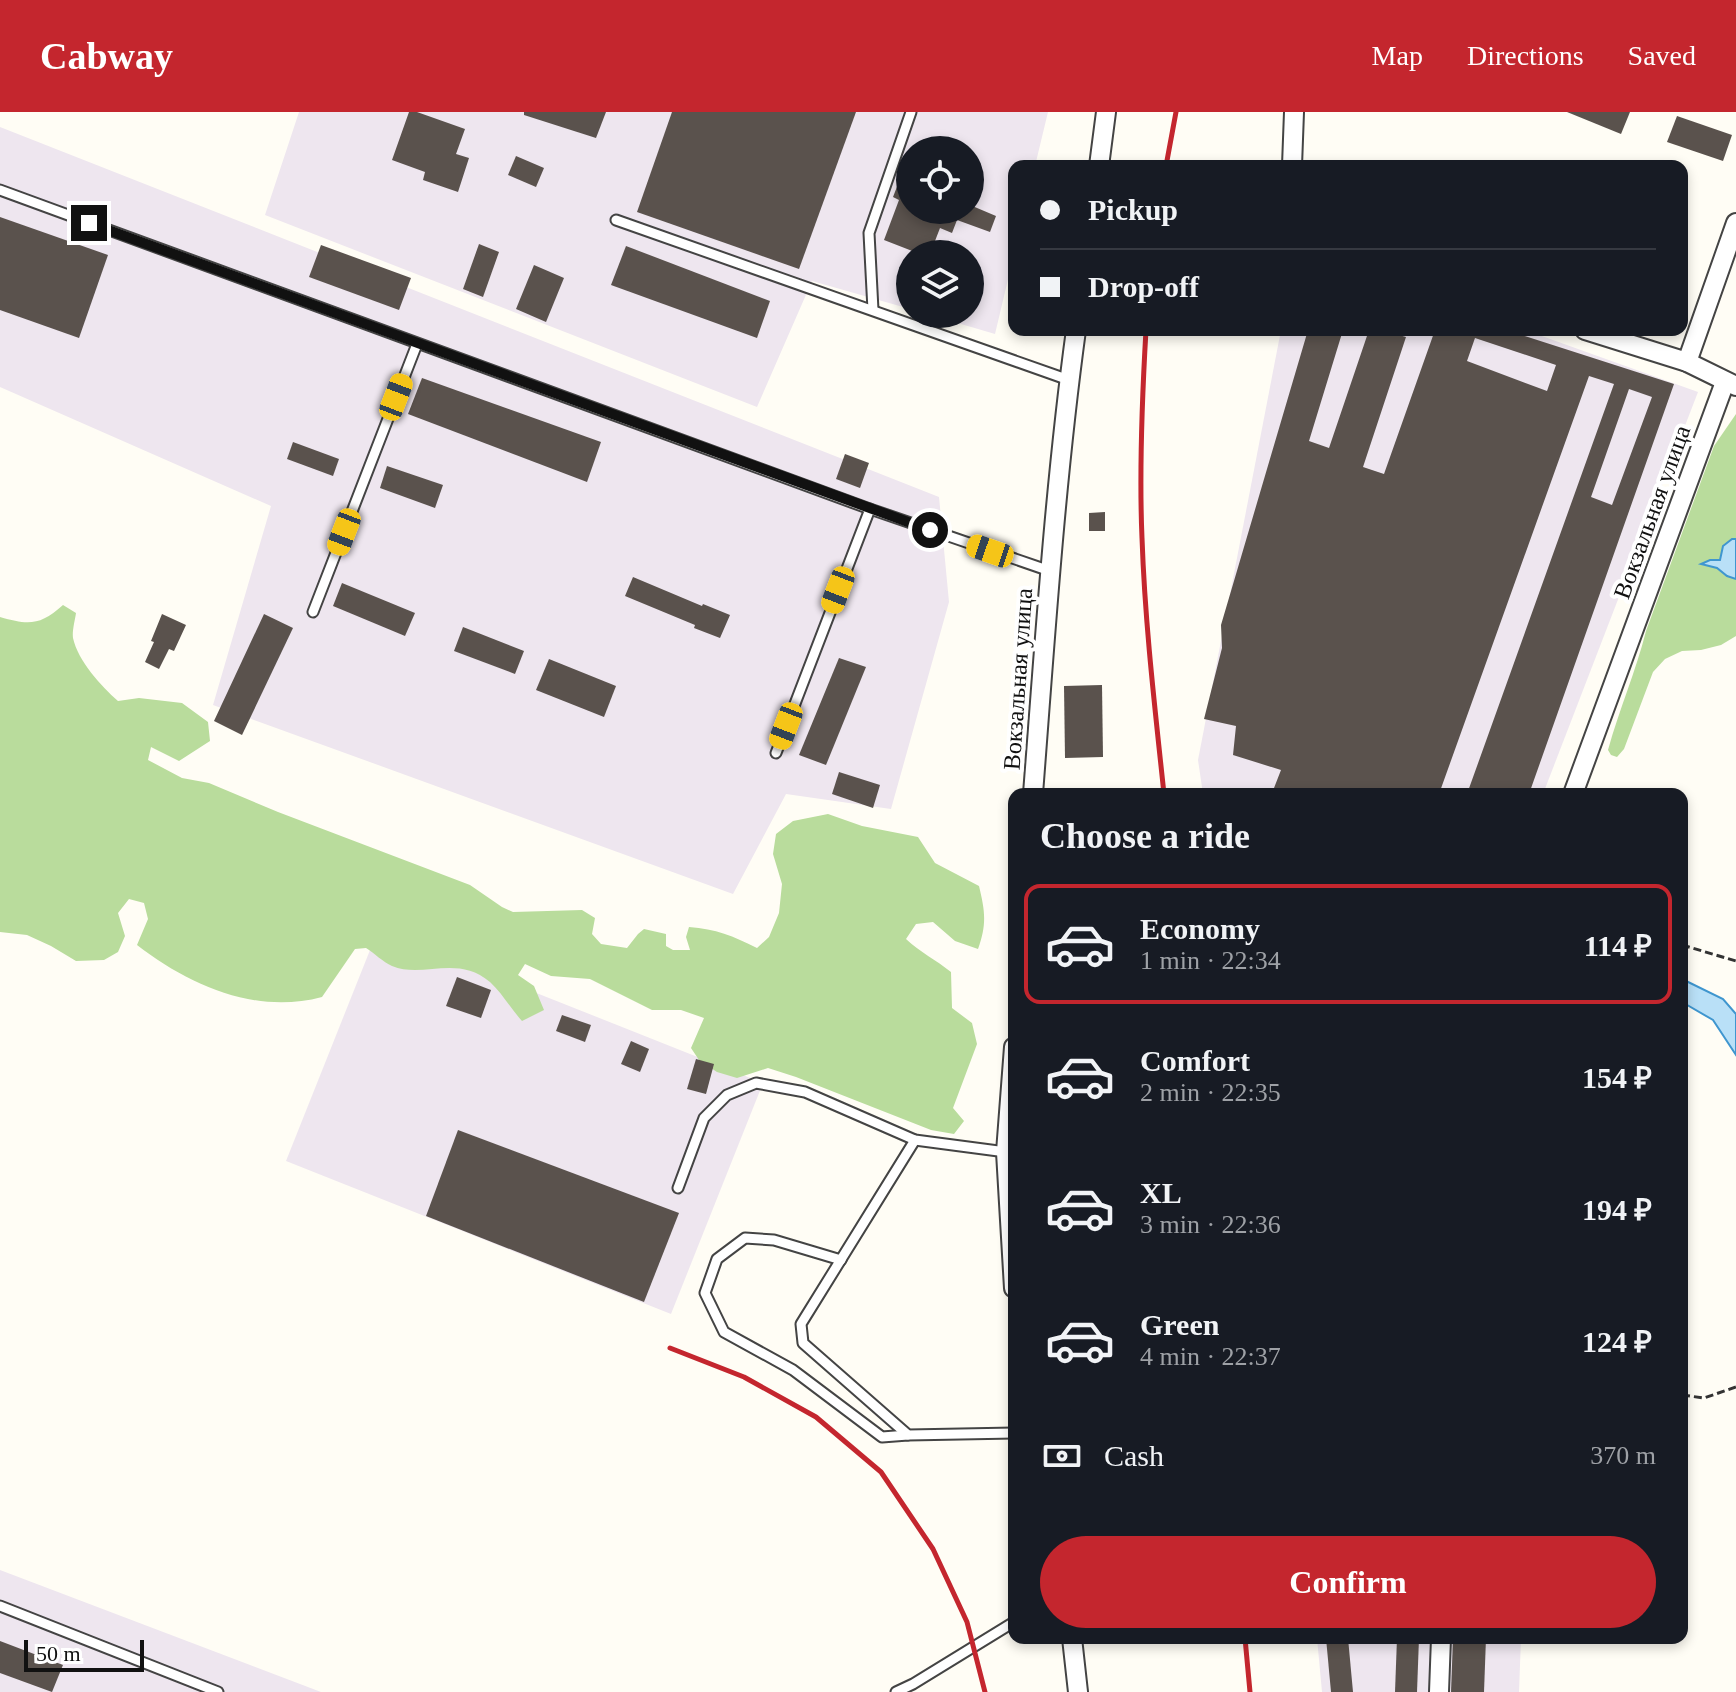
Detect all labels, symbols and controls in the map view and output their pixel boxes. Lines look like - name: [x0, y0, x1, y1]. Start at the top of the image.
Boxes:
- text: Cabway: [40, 35, 173, 77]
- text: Map: [1372, 40, 1423, 71]
- text: Directions: [1467, 40, 1584, 71]
- text: Saved: [1628, 40, 1696, 71]
- map controls: [896, 136, 984, 328]
- button: locate: [896, 136, 984, 224]
- text: Pickup: [1088, 193, 1178, 226]
- route end: [71, 205, 107, 241]
- button: layers: [896, 240, 984, 328]
- text: Drop-off: [1088, 270, 1199, 303]
- car: [376, 370, 416, 424]
- street label: Вокзальная улица: [1609, 422, 1696, 602]
- car: [324, 505, 364, 559]
- route start: [912, 512, 948, 548]
- car: [963, 532, 1017, 570]
- car: [818, 563, 858, 617]
- street label: Вокзальная улица: [999, 587, 1037, 771]
- car: [766, 699, 806, 753]
- text: Choose a ride: [1040, 816, 1250, 856]
- icon: car: [1044, 908, 1116, 980]
- text: Economy: [1140, 912, 1260, 945]
- text: 114 ₽: [1584, 929, 1652, 962]
- text: 1 min · 22:34: [1140, 946, 1281, 975]
- icon: car: [1044, 1040, 1116, 1112]
- text: Comfort: [1140, 1044, 1250, 1077]
- text: 154 ₽: [1582, 1061, 1652, 1094]
- text: 2 min · 22:35: [1140, 1078, 1281, 1107]
- icon: car: [1044, 1172, 1116, 1244]
- text: XL: [1140, 1176, 1182, 1209]
- text: 194 ₽: [1582, 1193, 1652, 1226]
- text: 3 min · 22:36: [1140, 1210, 1281, 1239]
- icon: car: [1044, 1304, 1116, 1376]
- text: Green: [1140, 1308, 1219, 1341]
- text: 124 ₽: [1582, 1325, 1652, 1358]
- text: 4 min · 22:37: [1140, 1342, 1281, 1371]
- icon: cash: [1040, 1434, 1084, 1478]
- text: Cash: [1104, 1439, 1164, 1472]
- text: 370 m: [1590, 1441, 1656, 1470]
- button: Confirm: [1040, 1536, 1656, 1628]
- scale bar: [24, 1636, 144, 1672]
- text: 50 m: [36, 1641, 81, 1666]

